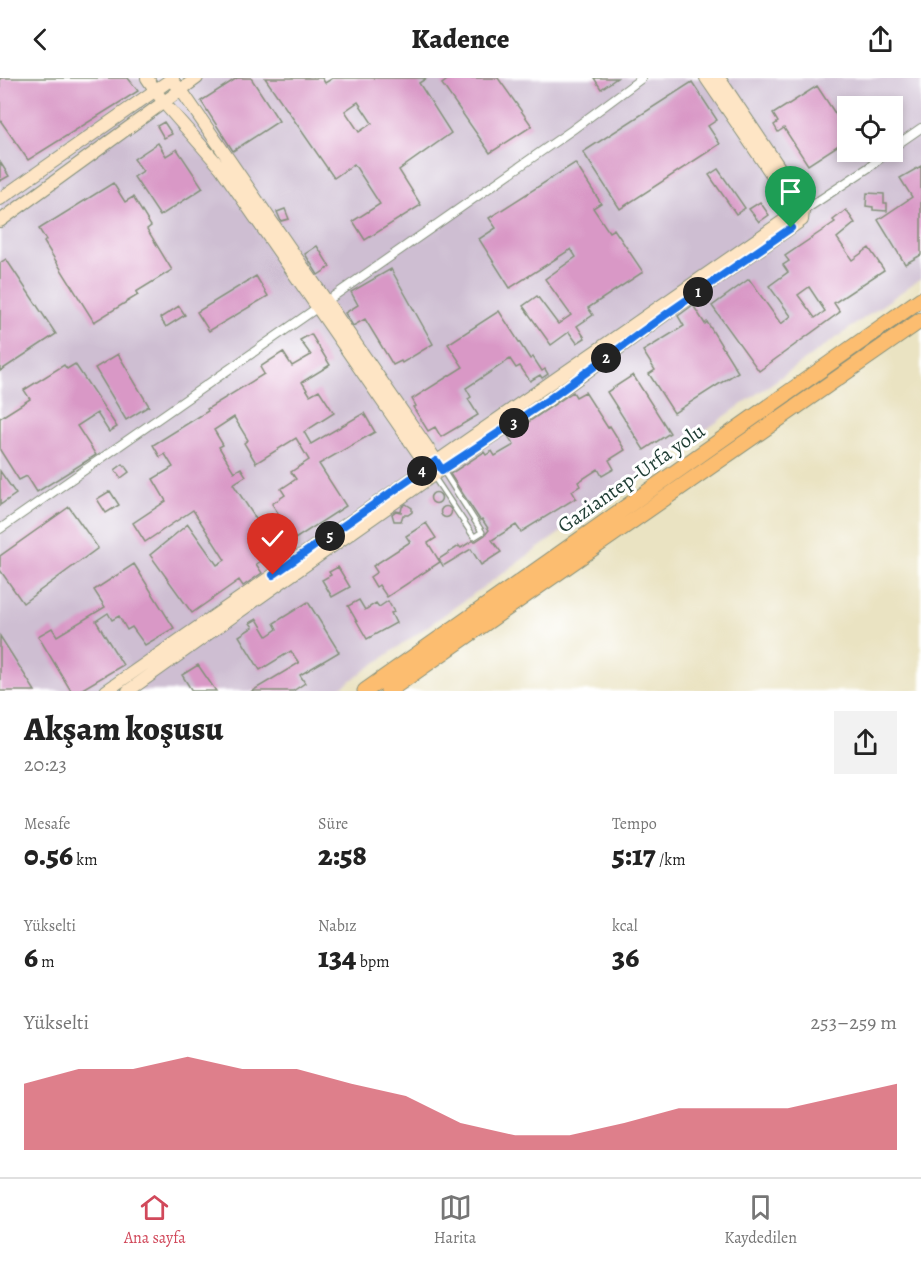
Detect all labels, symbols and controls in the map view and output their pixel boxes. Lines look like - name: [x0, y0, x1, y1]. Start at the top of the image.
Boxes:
- text: Kadence: [412, 21, 509, 57]
- icon: back: [24, 23, 57, 56]
- icon: share: [864, 23, 897, 56]
- map controls: [837, 96, 903, 162]
- button: locate: [837, 96, 903, 162]
- pin: [765, 166, 816, 228]
- icon: arrive: [774, 175, 807, 208]
- pin: 1: [683, 277, 713, 307]
- text: 1: [695, 281, 701, 303]
- pin: 2: [591, 343, 621, 373]
- text: 2: [602, 347, 610, 369]
- pin: 3: [499, 408, 529, 438]
- text: 3: [511, 412, 517, 434]
- street label: Gaziantep-Urfa yolu: [552, 416, 711, 539]
- pin: 4: [407, 456, 437, 486]
- text: 4: [418, 460, 426, 482]
- pin: [247, 513, 298, 575]
- pin: 5: [315, 521, 345, 551]
- icon: check: [256, 522, 289, 555]
- text: 5: [327, 525, 333, 547]
- text: Akşam koşusu: [24, 706, 223, 751]
- button: share: [834, 711, 897, 774]
- text: 20:23: [24, 751, 67, 778]
- text: Mesafe: [24, 813, 70, 835]
- text: Süre: [318, 813, 348, 835]
- text: Tempo: [612, 813, 657, 835]
- text: 0.56: [24, 835, 73, 875]
- text: 2:58: [318, 835, 367, 875]
- text: 5:17: [612, 835, 656, 875]
- text: km: [73, 849, 98, 871]
- text: /km: [656, 849, 685, 871]
- text: Yükselti: [24, 915, 76, 937]
- text: Nabız: [318, 915, 357, 937]
- text: kcal: [612, 915, 638, 937]
- text: 6: [24, 937, 38, 977]
- text: 134: [318, 937, 357, 977]
- text: 36: [612, 937, 639, 977]
- text: m: [38, 951, 55, 973]
- text: bpm: [357, 951, 390, 973]
- text: Yükselti: [24, 1009, 89, 1036]
- text: 253–259 m: [811, 1009, 897, 1036]
- tab: Ana sayfa: [124, 1191, 186, 1249]
- tab: Harita: [434, 1191, 476, 1249]
- tab: Kaydedilen: [724, 1191, 797, 1249]

